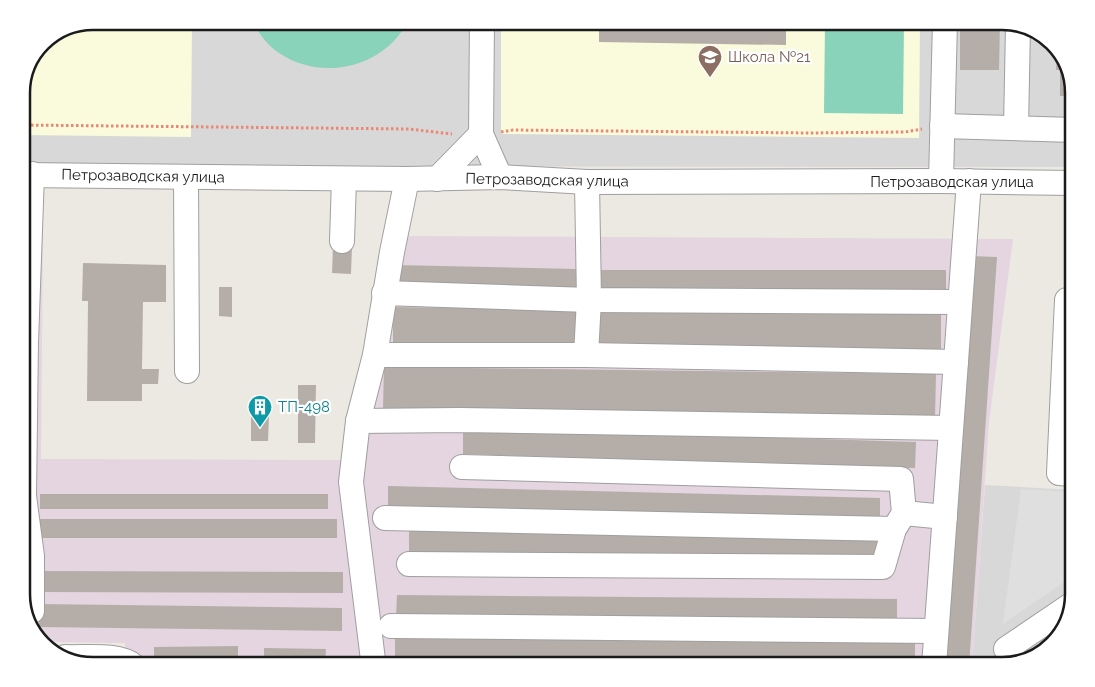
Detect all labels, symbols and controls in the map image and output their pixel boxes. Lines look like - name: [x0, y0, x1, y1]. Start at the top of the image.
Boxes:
- school or university icon: Школа №21: [697, 44, 723, 78]
- place label: Школа №21: [728, 48, 811, 66]
- street label: Петрозаводская улица: [61, 166, 225, 186]
- street label: Петрозаводская улица: [465, 170, 629, 190]
- street label: Петрозаводская улица: [870, 173, 1034, 191]
- building icon: ТП-498: [247, 394, 273, 428]
- place label: ТП-498: [278, 398, 330, 416]

